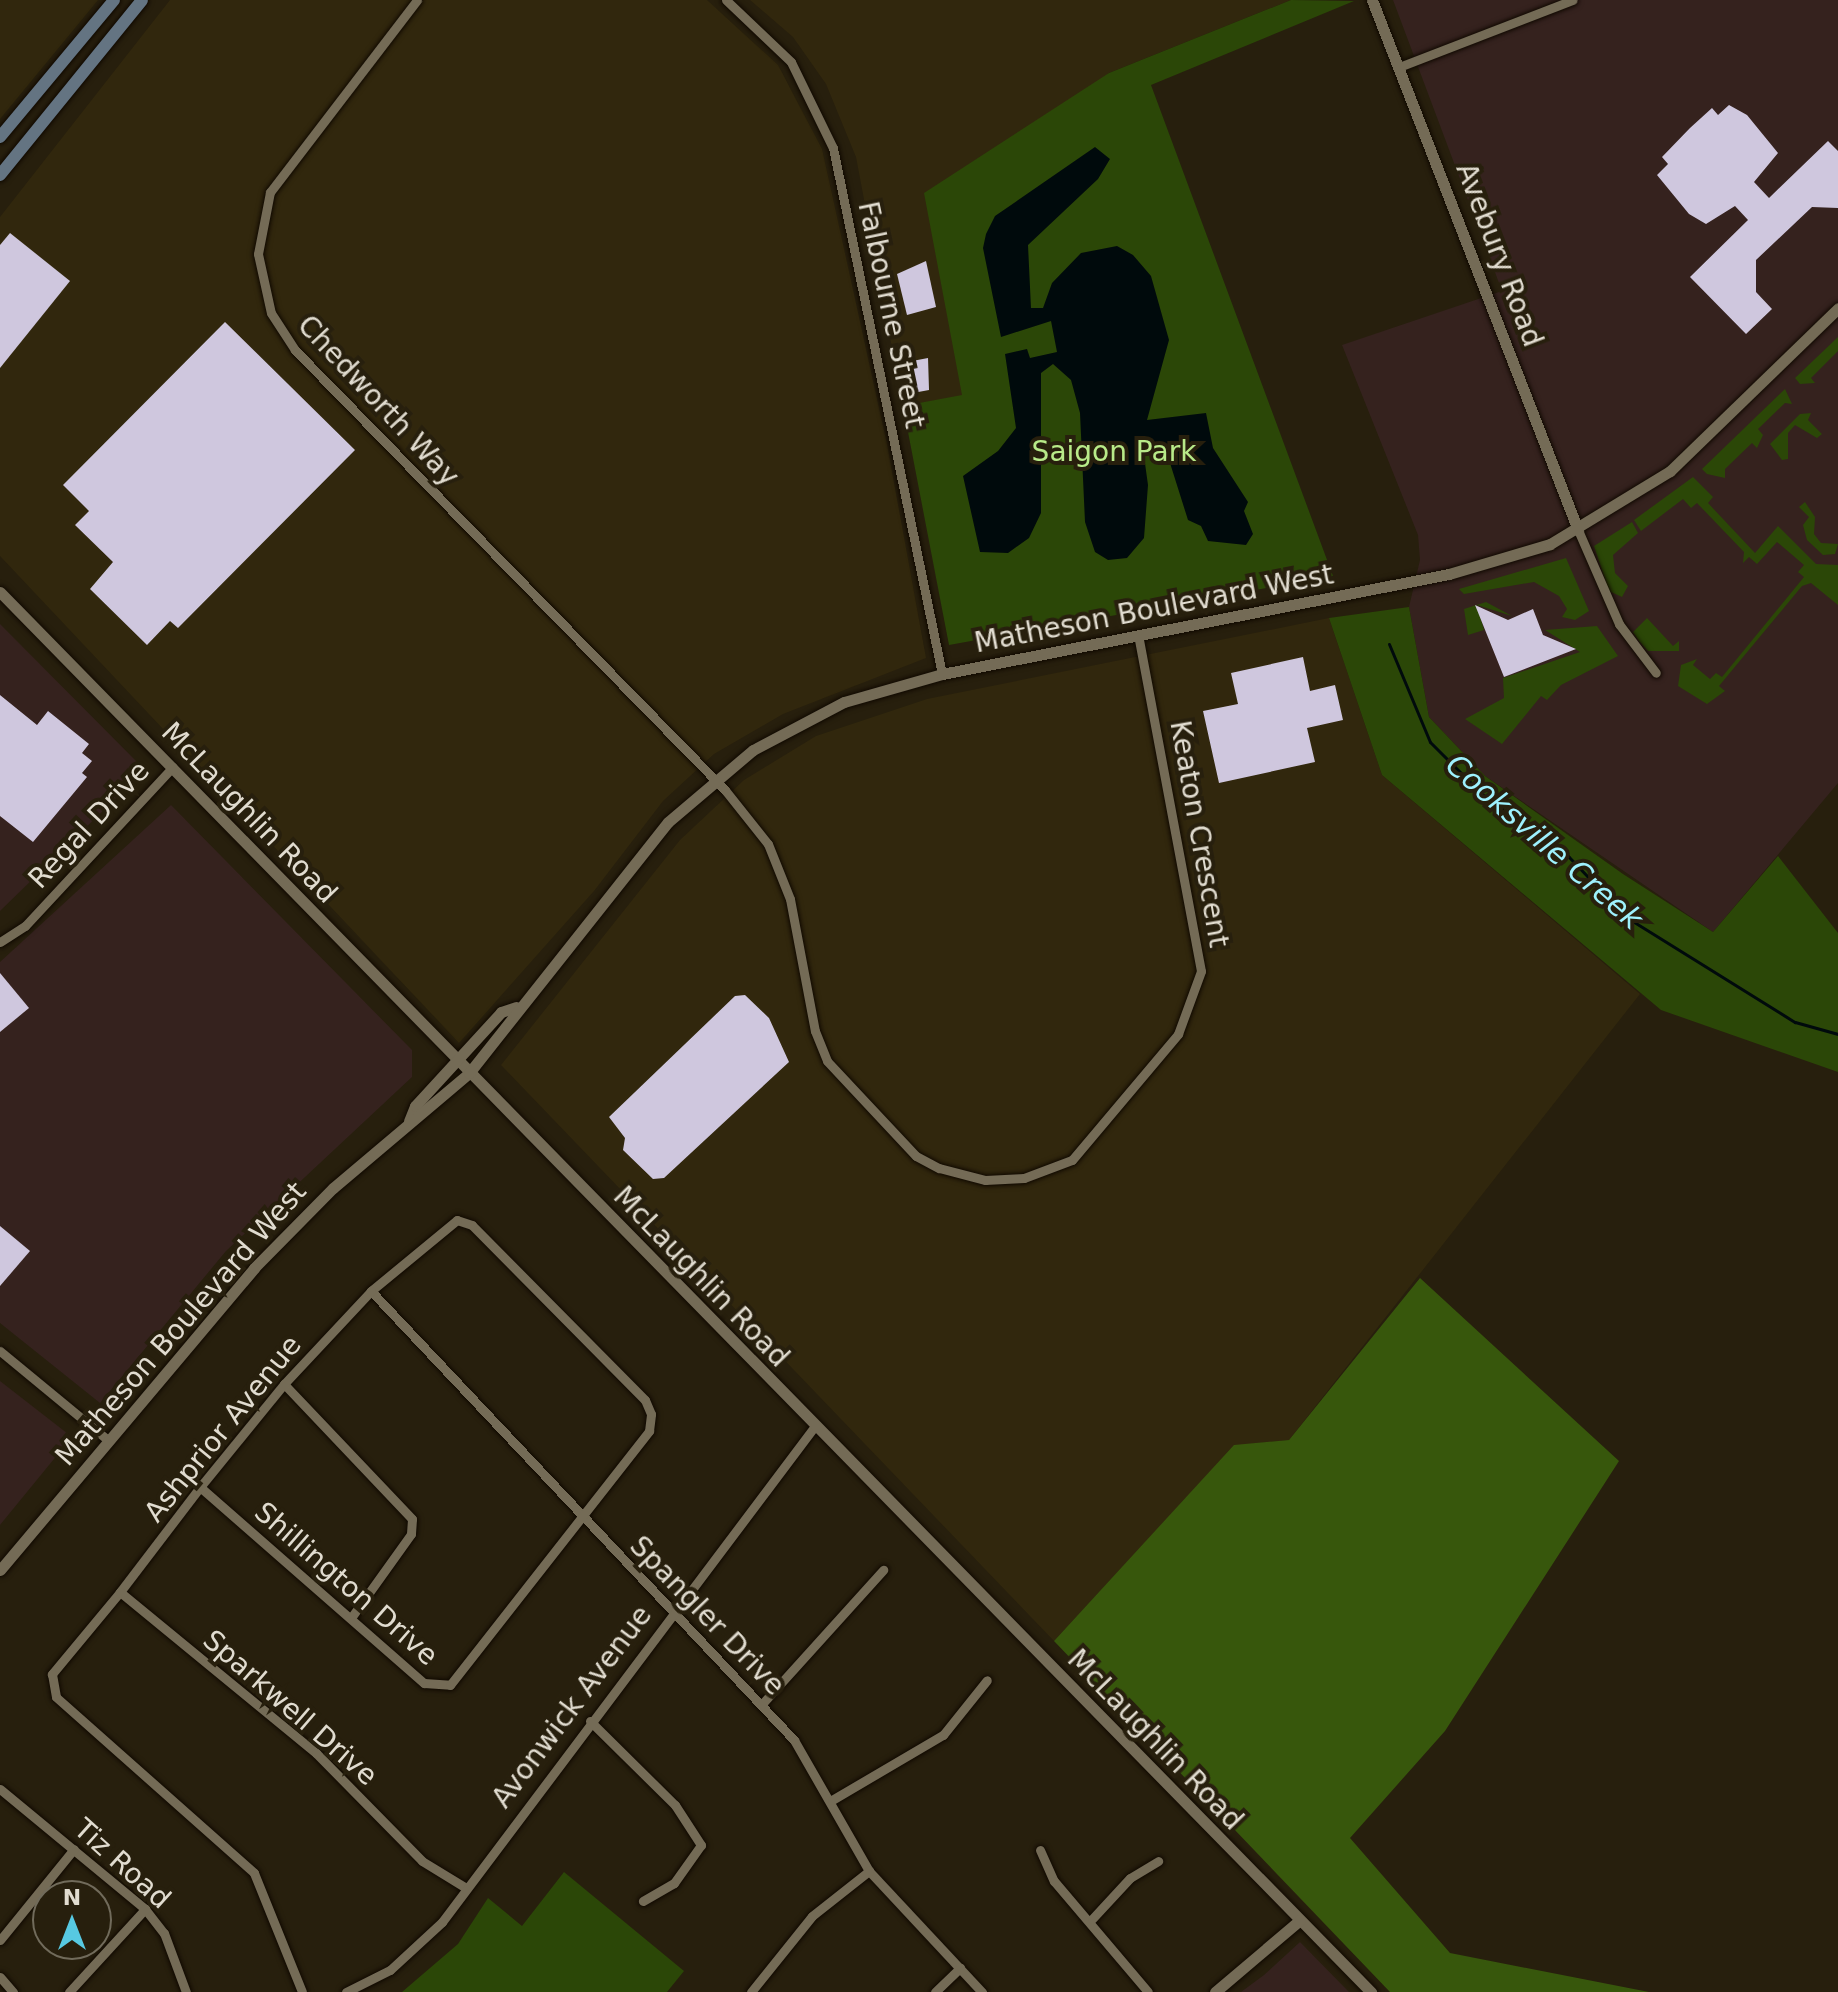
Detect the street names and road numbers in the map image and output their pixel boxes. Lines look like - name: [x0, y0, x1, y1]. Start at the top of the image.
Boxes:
- street label: Avebury Road: [1449, 158, 1549, 352]
- street label: Falbourne Street: [851, 198, 931, 432]
- street label: Chedworth Way: [290, 309, 466, 493]
- street label: Matheson Boulevard West: [972, 558, 1336, 660]
- street label: McLaughlin Road: [154, 716, 344, 910]
- street label: Keaton Crescent: [1163, 718, 1235, 950]
- street label: Regal Drive: [22, 754, 156, 896]
- street label: Matheson Boulevard West: [49, 1175, 313, 1473]
- street label: McLaughlin Road: [606, 1180, 796, 1374]
- street label: Ashprior Avenue: [138, 1329, 308, 1529]
- street label: Shillington Drive: [248, 1495, 444, 1673]
- street label: Spangler Drive: [623, 1529, 791, 1703]
- street label: Avonwick Avenue: [485, 1599, 659, 1815]
- street label: Sparkwell Drive: [196, 1623, 384, 1793]
- street label: McLaughlin Road: [1060, 1643, 1250, 1837]
- street label: Tiz Road: [67, 1812, 177, 1916]

